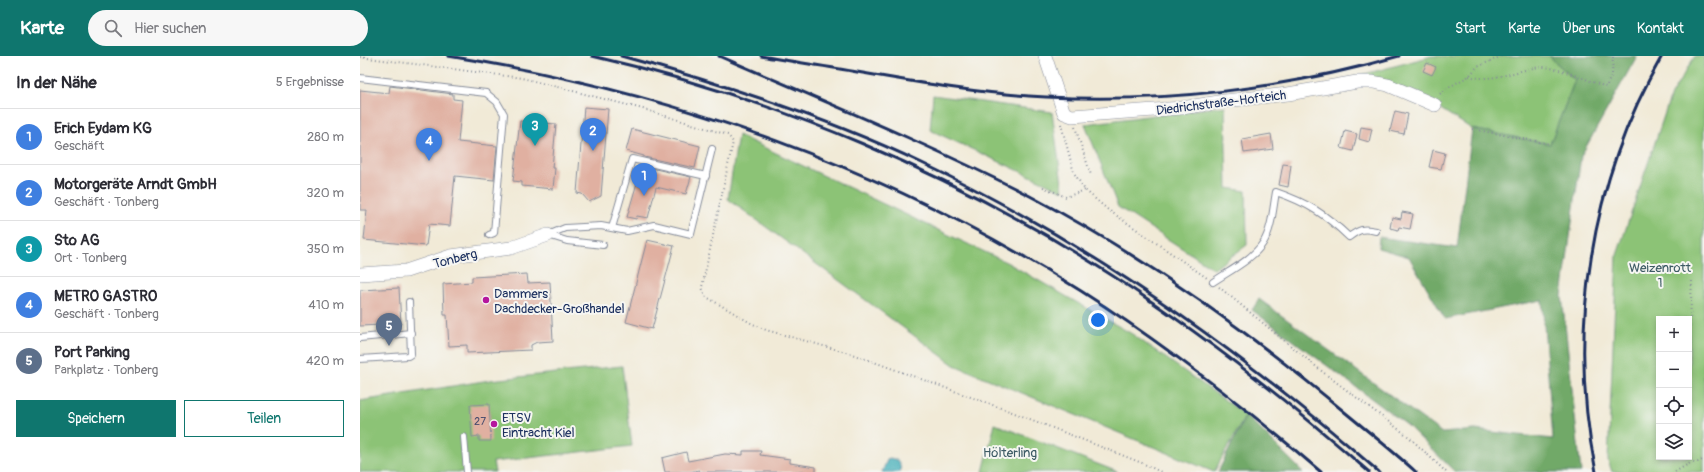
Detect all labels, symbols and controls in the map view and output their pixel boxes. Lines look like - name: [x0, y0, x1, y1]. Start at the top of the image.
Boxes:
- search box: [88, 10, 368, 46]
- text: Karte: [20, 16, 64, 40]
- icon: search: [102, 17, 124, 39]
- text: Hier suchen: [134, 19, 206, 38]
- text: Start: [1455, 20, 1486, 37]
- text: Karte: [1508, 20, 1540, 37]
- text: Über uns: [1562, 20, 1615, 37]
- text: Kontakt: [1637, 20, 1684, 37]
- text: In der Nähe: [16, 72, 97, 93]
- text: 5 Ergebnisse: [276, 74, 344, 90]
- street label: Diedrichstraße-Hofteich: [1155, 87, 1287, 119]
- pin: 3: [522, 113, 548, 146]
- pin: 2: [580, 118, 606, 151]
- text: Erich Eydam KG: [54, 119, 152, 138]
- pin: 4: [416, 128, 442, 161]
- text: 1: [26, 129, 32, 145]
- text: 280 m: [307, 129, 344, 145]
- text: Geschäft: [54, 138, 104, 154]
- pin: 1: [631, 163, 657, 196]
- text: Motorgeräte Arndt GmbH: [54, 175, 217, 194]
- text: 2: [25, 185, 33, 201]
- text: 320 m: [306, 185, 344, 201]
- text: Geschäft · Tonberg: [54, 194, 159, 210]
- text: Sto AG: [54, 231, 100, 250]
- text: 3: [25, 241, 33, 257]
- text: 350 m: [306, 241, 344, 257]
- street label: Tonberg: [432, 246, 479, 272]
- text: Ort · Tonberg: [54, 250, 127, 266]
- park label: Weizenrott 1: [1629, 260, 1692, 291]
- place label: Dammers Dachdecker-Großhandel: [494, 286, 625, 317]
- text: METRO GASTRO: [54, 287, 157, 306]
- marker: Dammers Dachdecker-Großhandel: [481, 295, 491, 305]
- text: 4: [25, 297, 33, 313]
- text: 410 m: [308, 297, 344, 313]
- text: Geschäft · Tonberg: [54, 306, 159, 322]
- your location: [1088, 310, 1108, 330]
- pin: 5: [376, 313, 402, 346]
- map controls: [1656, 316, 1692, 460]
- button: +: [1656, 316, 1692, 352]
- text: Port Parking: [54, 343, 130, 362]
- button: −: [1656, 352, 1692, 388]
- text: 5: [25, 353, 33, 369]
- text: 420 m: [306, 353, 344, 369]
- text: Parkplatz · Tonberg: [54, 362, 158, 378]
- button: locate: [1656, 388, 1692, 424]
- button: Speichern: [16, 400, 176, 437]
- button: Teilen: [184, 400, 344, 437]
- place label: ETSV Eintracht Kiel: [502, 410, 575, 441]
- house number: 27: [474, 415, 486, 428]
- marker: ETSV Eintracht Kiel: [489, 419, 499, 429]
- button: layers: [1656, 424, 1692, 460]
- park label: Hölterling: [983, 445, 1037, 461]

